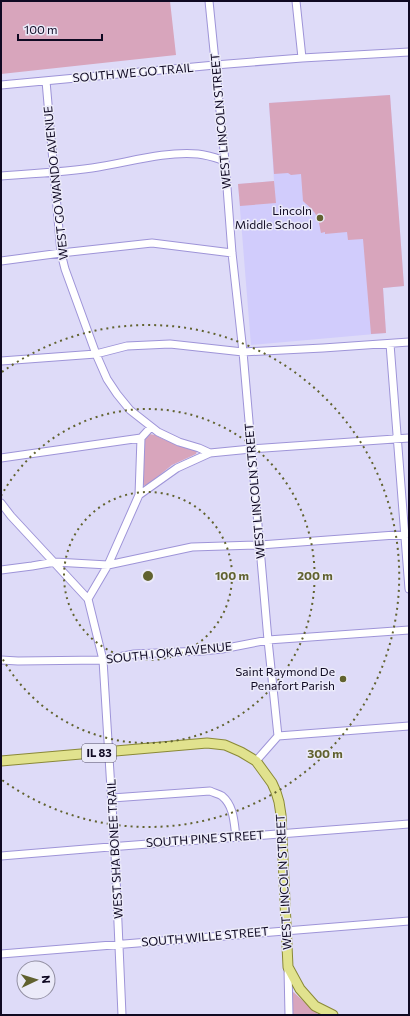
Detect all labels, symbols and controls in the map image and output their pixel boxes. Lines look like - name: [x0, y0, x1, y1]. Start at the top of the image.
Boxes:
- scale bar: [18, 16, 102, 42]
- text: 100 m: [24, 22, 58, 36]
- street label: WEST LINCOLN STREET: [207, 52, 233, 190]
- street label: SOUTH WE GO TRAIL: [72, 60, 194, 84]
- street label: WEST GO WANDO AVENUE: [40, 106, 70, 261]
- place label: Lincoln Middle School: [235, 203, 312, 231]
- marker: Lincoln Middle School: [315, 213, 325, 223]
- street label: WEST LINCOLN STREET: [241, 422, 267, 560]
- text: 100 m: [215, 568, 249, 582]
- text: 200 m: [297, 568, 333, 582]
- centre of rings: [141, 569, 155, 583]
- street label: SOUTH I OKA AVENUE: [105, 638, 232, 666]
- place label: Saint Raymond De Penafort Parish: [235, 664, 335, 692]
- marker: Saint Raymond De Penafort Parish: [338, 674, 348, 684]
- road number: IL 83: [82, 744, 116, 762]
- text: 300 m: [307, 746, 343, 760]
- street label: WEST SHA BONEE TRAIL: [103, 779, 125, 919]
- street label: WEST LINCOLN STREET: [272, 813, 294, 950]
- street label: SOUTH PINE STREET: [145, 827, 265, 849]
- street label: SOUTH WILLE STREET: [141, 923, 270, 949]
- north arrow: [16, 960, 56, 1000]
- text: N: [40, 975, 53, 984]

